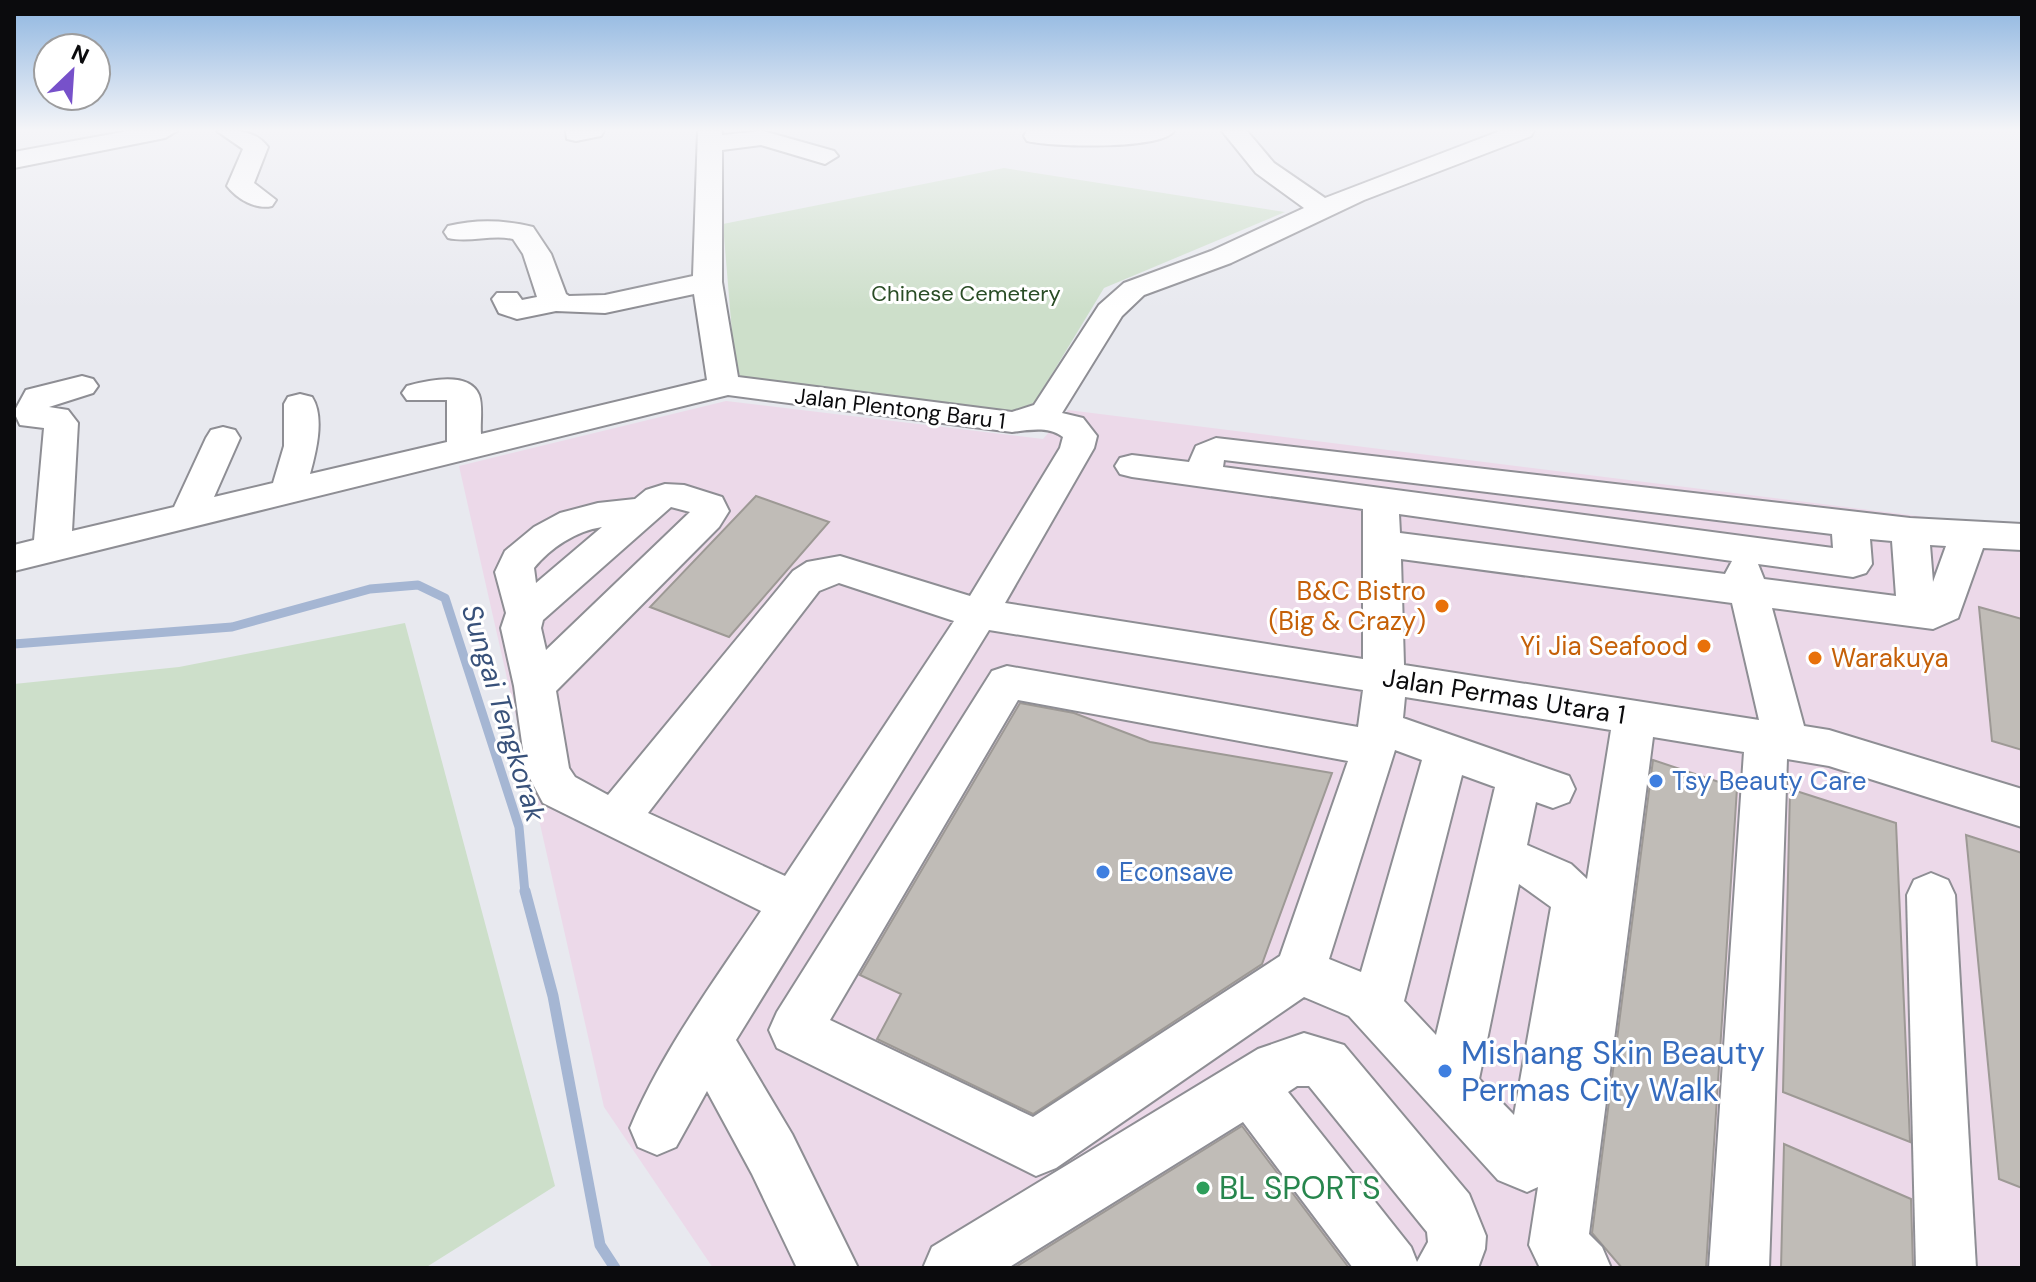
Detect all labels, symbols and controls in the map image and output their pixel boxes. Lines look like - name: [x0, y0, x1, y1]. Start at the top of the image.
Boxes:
- north arrow: [32, 32, 112, 112]
- text: N: [67, 38, 94, 71]
- park label: Chinese Cemetery: [871, 279, 1061, 308]
- street label: Jalan Plentong Baru 1: [793, 381, 1007, 436]
- place label: B&C Bistro (Big & Crazy): [1268, 574, 1426, 638]
- marker: B&C Bistro (Big & Crazy): [1433, 597, 1451, 615]
- water label: Sungai Tengkorak: [453, 600, 554, 827]
- place label: Yi Jia Seafood: [1520, 629, 1688, 663]
- marker: Yi Jia Seafood: [1695, 637, 1713, 655]
- place label: Warakuya: [1831, 641, 1949, 675]
- marker: Warakuya: [1806, 649, 1824, 667]
- street label: Jalan Permas Utara 1: [1380, 660, 1628, 732]
- place label: Tsy Beauty Care: [1672, 764, 1866, 798]
- marker: Tsy Beauty Care: [1647, 772, 1665, 790]
- place label: Econsave: [1119, 855, 1233, 889]
- marker: Econsave: [1094, 863, 1112, 881]
- place label: Mishang Skin Beauty Permas City Walk: [1461, 1032, 1765, 1111]
- marker: Mishang Skin Beauty Permas City Walk: [1436, 1062, 1454, 1080]
- place label: BL SPORTS: [1219, 1167, 1381, 1209]
- marker: BL SPORTS: [1194, 1179, 1212, 1197]

